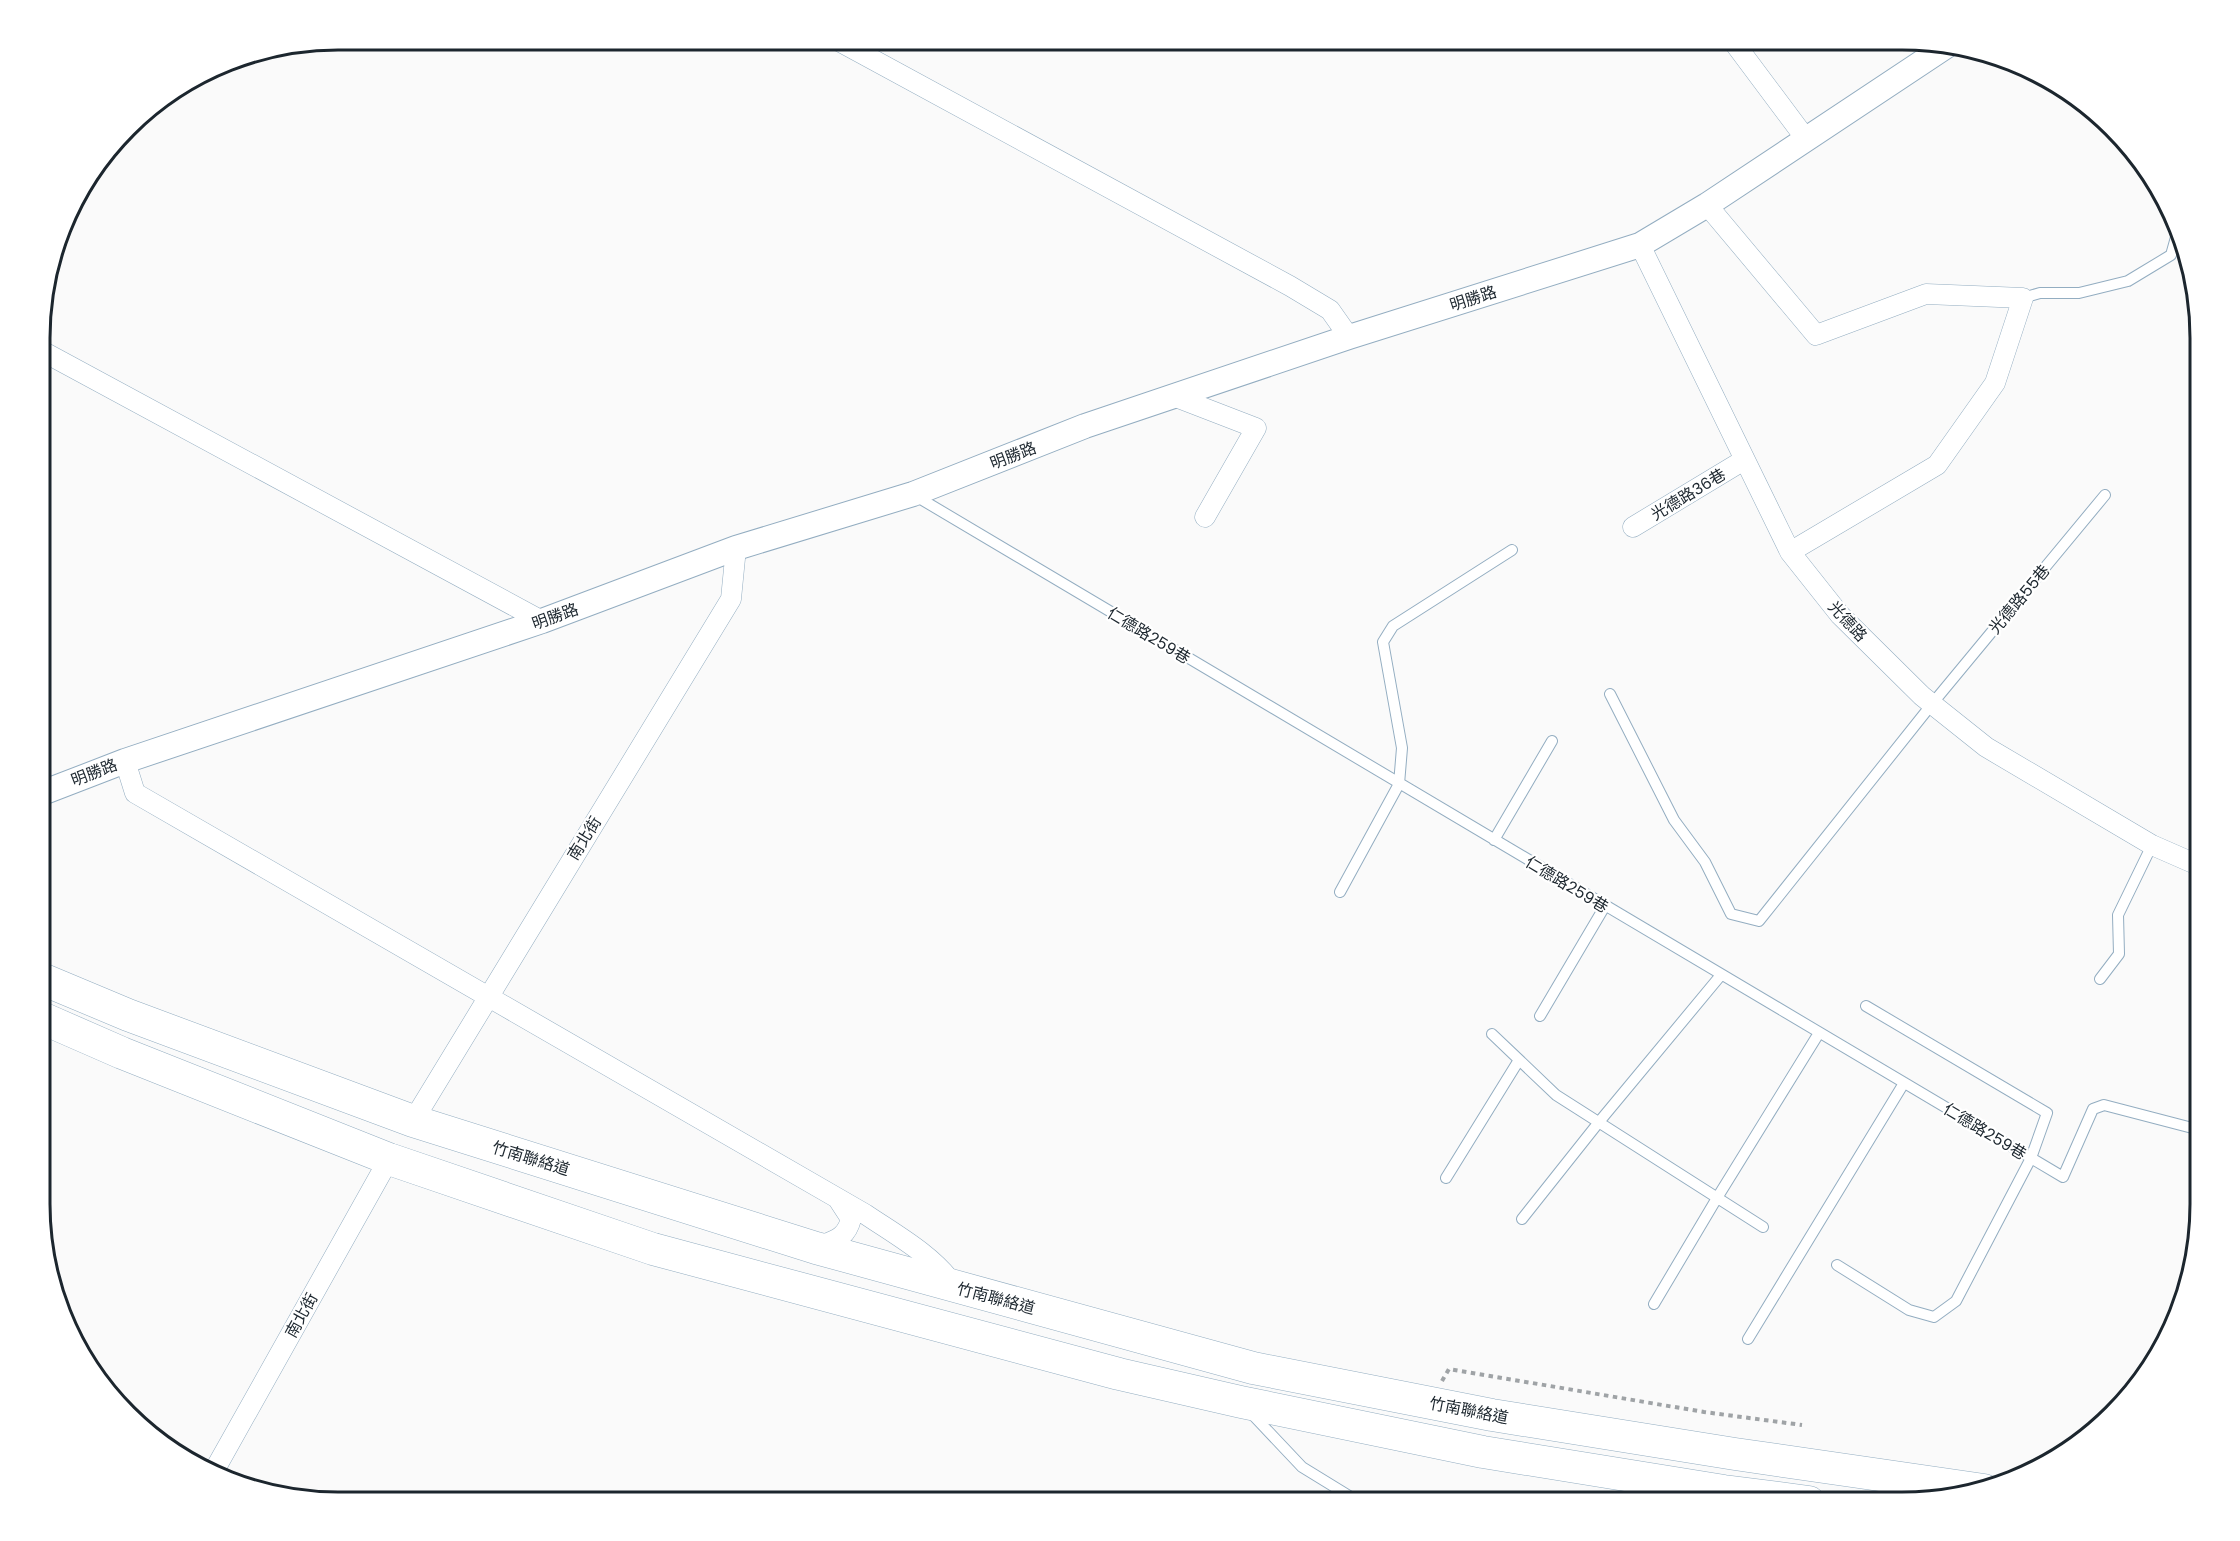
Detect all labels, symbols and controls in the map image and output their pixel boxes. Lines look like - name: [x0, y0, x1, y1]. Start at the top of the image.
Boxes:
- street label: 明勝路: [1447, 280, 1500, 317]
- street label: 明勝路: [987, 436, 1040, 475]
- street label: 光德路36巷: [1647, 463, 1730, 526]
- street label: 光德路55巷: [1984, 560, 2055, 639]
- street label: 光德路: [1823, 596, 1872, 647]
- street label: 明勝路: [529, 597, 582, 635]
- street label: 仁德路259巷: [1103, 602, 1195, 669]
- street label: 明勝路: [68, 753, 121, 792]
- street label: 南北街: [562, 812, 607, 865]
- street label: 仁德路259巷: [1521, 851, 1613, 918]
- street label: 仁德路259巷: [1939, 1098, 2031, 1165]
- street label: 竹南聯絡道: [489, 1136, 572, 1181]
- street label: 竹南聯絡道: [954, 1277, 1037, 1320]
- street label: 南北街: [280, 1289, 323, 1342]
- street label: 竹南聯絡道: [1427, 1392, 1510, 1429]

